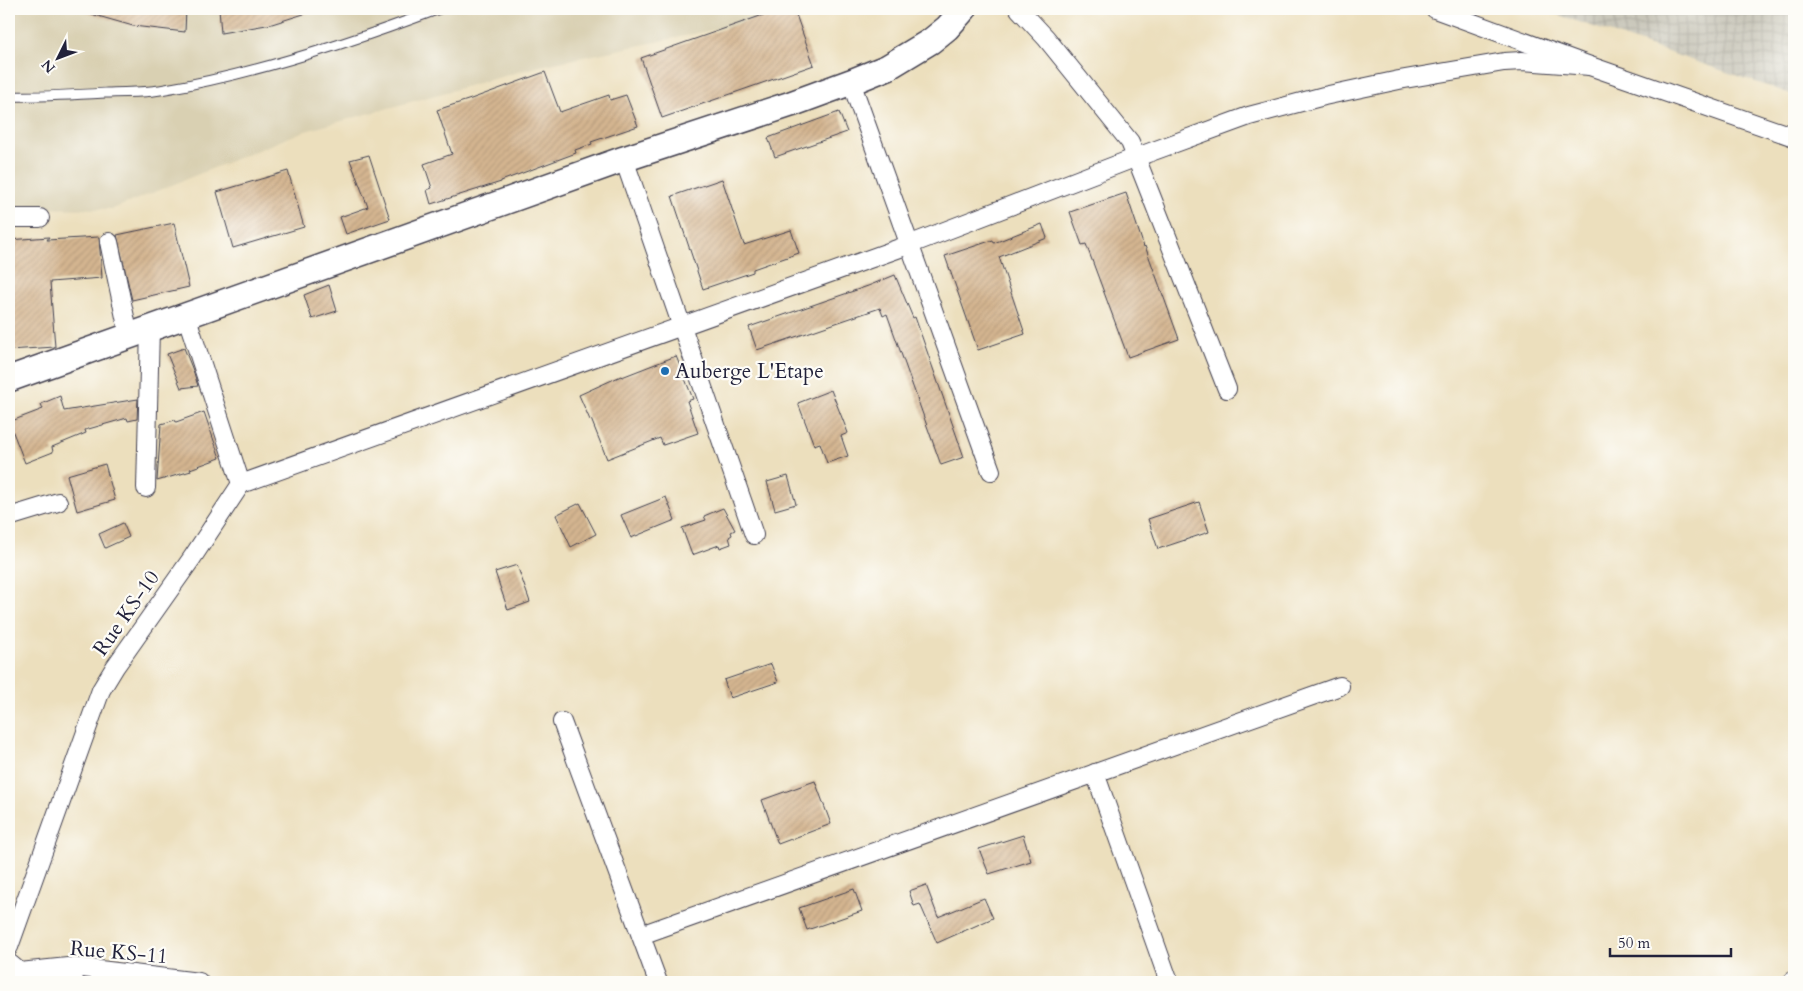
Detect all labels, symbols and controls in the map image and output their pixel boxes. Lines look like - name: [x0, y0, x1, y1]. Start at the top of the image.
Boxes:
- north arrow: [32, 32, 82, 82]
- text: N: [38, 55, 60, 77]
- place label: Auberge L'Etape: [675, 357, 824, 386]
- marker: Auberge L'Etape: [659, 365, 671, 377]
- street label: Rue KS-10: [86, 565, 166, 662]
- scale bar: [1610, 926, 1732, 958]
- text: 50 m: [1618, 933, 1650, 953]
- street label: Rue KS-11: [69, 934, 169, 971]

